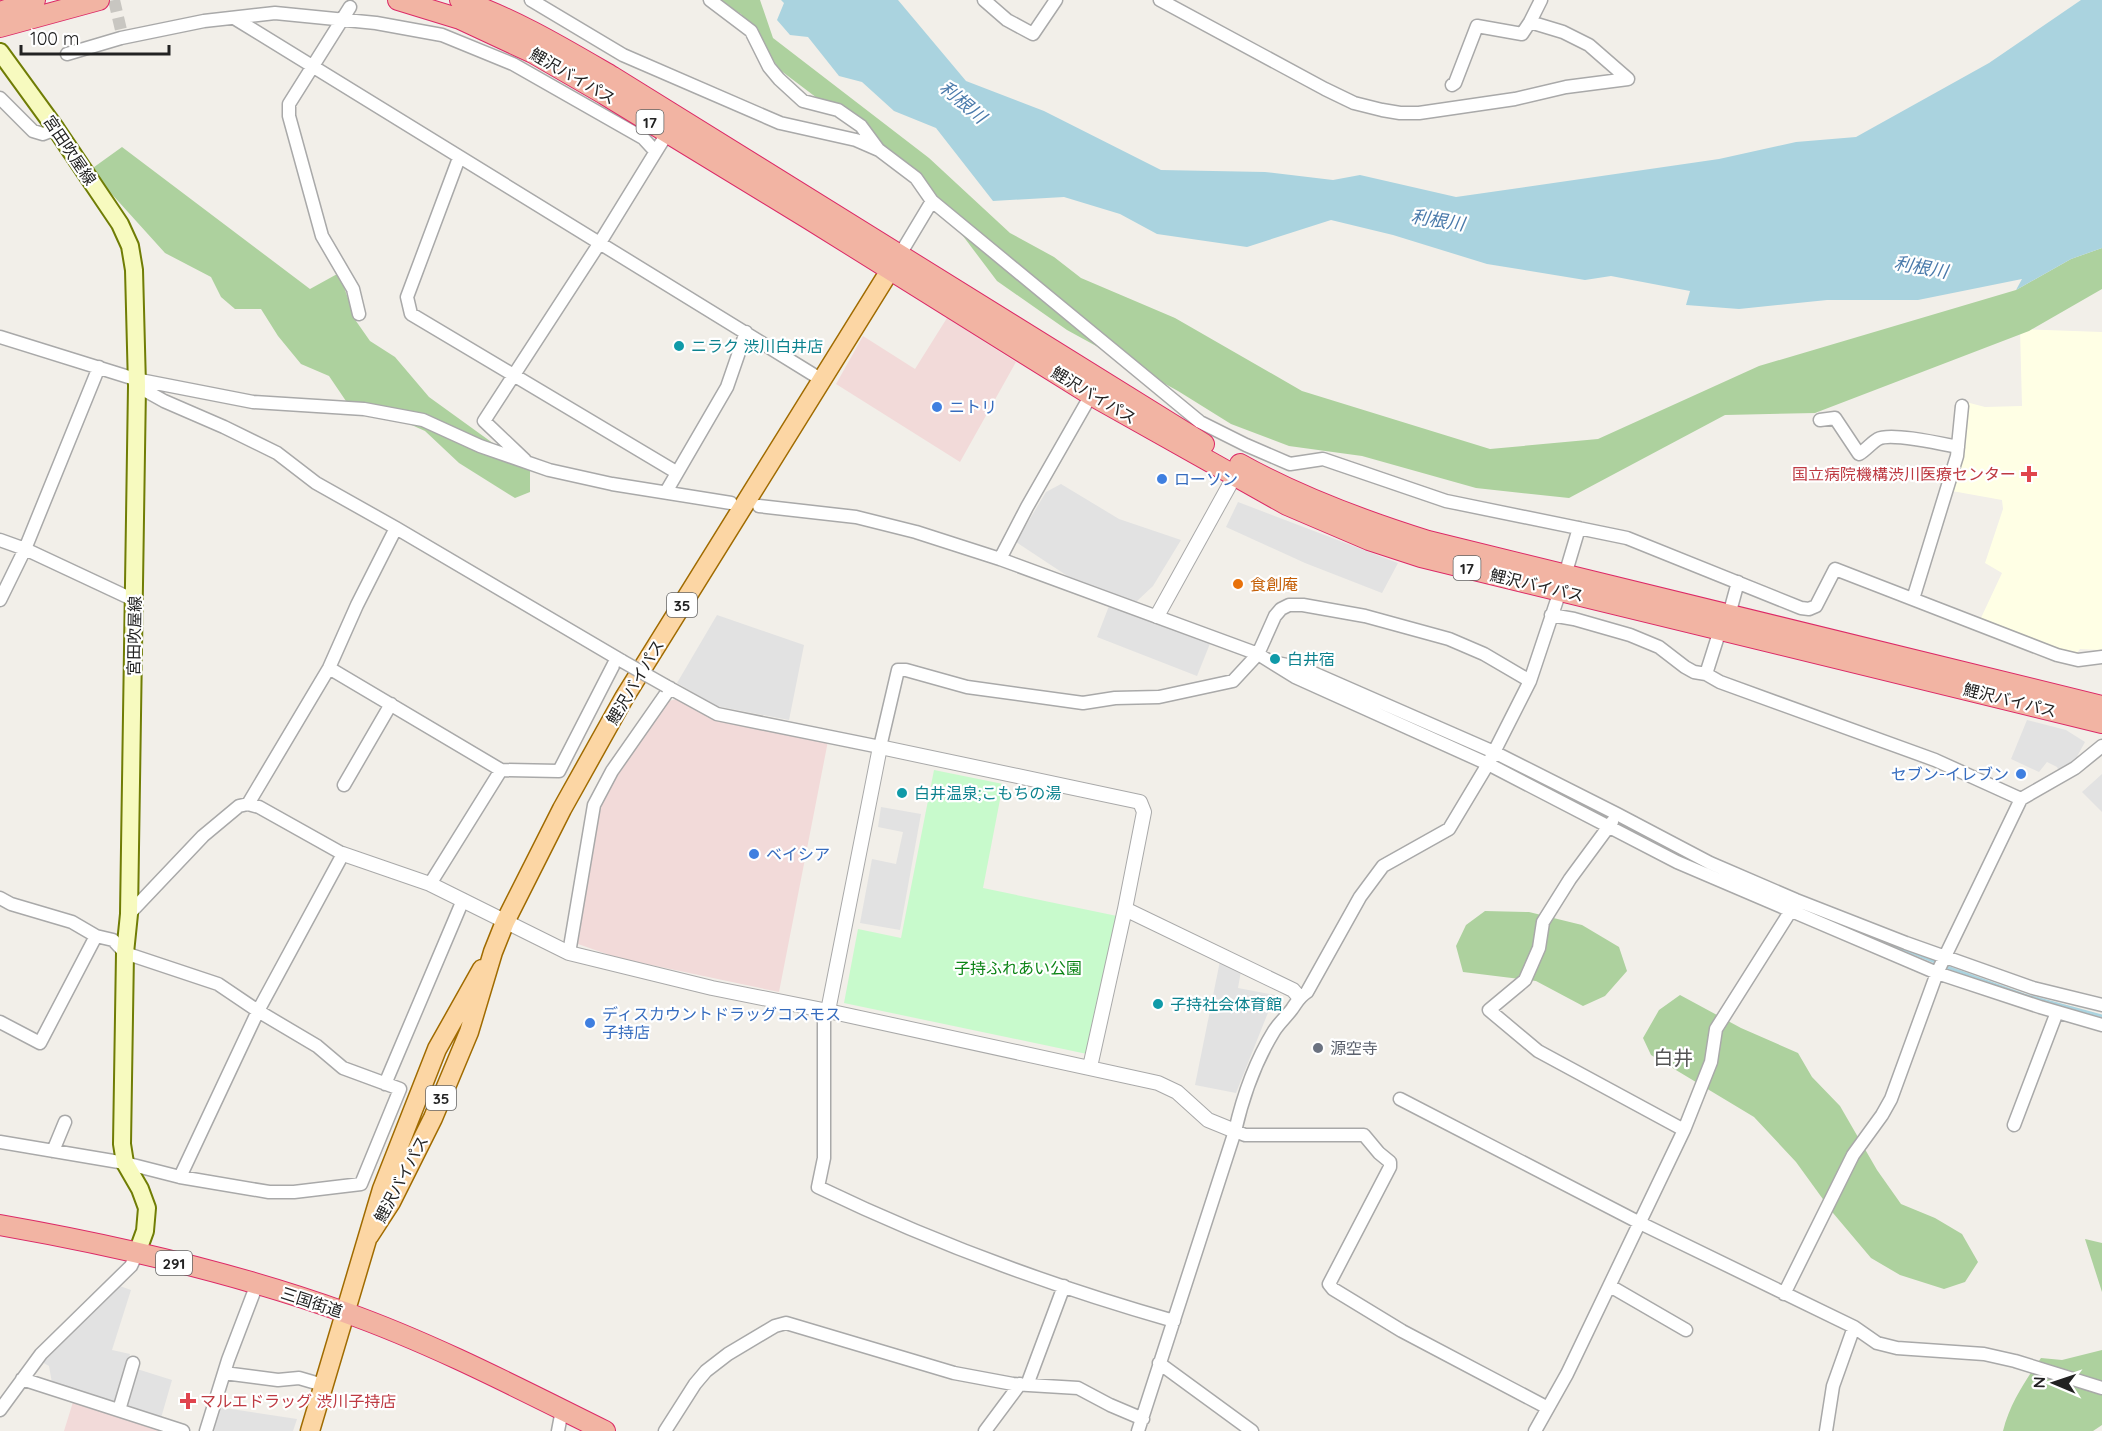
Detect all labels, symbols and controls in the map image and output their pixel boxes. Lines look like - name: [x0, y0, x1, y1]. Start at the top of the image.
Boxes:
- scale bar: [21, 18, 170, 56]
- text: 100 m: [30, 27, 79, 50]
- street label: 鯉沢バイパス: [527, 43, 619, 109]
- water label: 利根川: [935, 76, 993, 129]
- road number: 17: [636, 110, 664, 134]
- street label: 宮田吹屋線: [39, 111, 101, 189]
- water label: 利根川: [1410, 204, 1468, 236]
- water label: 利根川: [1892, 251, 1952, 283]
- place label: ニラク 渋川白井店: [691, 336, 823, 356]
- marker: ニラク 渋川白井店: [672, 339, 686, 353]
- street label: 鯉沢バイパス: [1048, 362, 1140, 428]
- place label: ニトリ: [949, 397, 997, 417]
- marker: ニトリ: [930, 400, 944, 414]
- place label: 国立病院機構渋川医療センター: [1792, 464, 2016, 484]
- marker: 国立病院機構渋川医療センター: [2020, 465, 2038, 483]
- place label: ローソン: [1174, 469, 1238, 489]
- marker: ローソン: [1155, 472, 1169, 486]
- road number: 17: [1454, 556, 1480, 580]
- street label: 鯉沢バイパス: [1488, 564, 1586, 606]
- place label: 食創庵: [1250, 574, 1298, 594]
- marker: 食創庵: [1231, 577, 1245, 591]
- road number: 35: [667, 593, 697, 617]
- street label: 宮田吹屋線: [123, 596, 145, 676]
- street label: 鯉沢バイパス: [602, 636, 668, 728]
- place label: 白井宿: [1287, 649, 1335, 669]
- marker: 白井宿: [1268, 652, 1282, 666]
- street label: 鯉沢バイパス: [1961, 679, 2059, 721]
- place label: セブン-イレブン: [1891, 764, 2009, 784]
- marker: セブン-イレブン: [2014, 767, 2028, 781]
- place label: 白井温泉;こもちの湯: [914, 783, 1061, 803]
- marker: 白井温泉;こもちの湯: [895, 786, 909, 800]
- place label: ベイシア: [766, 844, 830, 864]
- marker: ベイシア: [747, 847, 761, 861]
- park label: 子持ふれあい公園: [954, 958, 1082, 978]
- place label: 子持社会体育館: [1170, 994, 1282, 1014]
- marker: 子持社会体育館: [1151, 997, 1165, 1011]
- place label: ディスカウントドラッグコスモス 子持店: [602, 1004, 841, 1042]
- marker: ディスカウントドラッグコスモス 子持店: [583, 1016, 597, 1030]
- place label: 源空寺: [1330, 1038, 1378, 1058]
- marker: 源空寺: [1311, 1041, 1325, 1055]
- district label: 白井: [1653, 1045, 1693, 1070]
- road number: 35: [426, 1086, 456, 1110]
- street label: 鯉沢バイパス: [370, 1132, 432, 1226]
- road number: 291: [156, 1251, 192, 1275]
- street label: 三国街道: [278, 1283, 346, 1321]
- north arrow: [2024, 1353, 2084, 1413]
- text: N: [2029, 1376, 2049, 1389]
- place label: マルエドラッグ 渋川子持店: [200, 1391, 396, 1411]
- marker: マルエドラッグ 渋川子持店: [181, 1394, 195, 1408]

